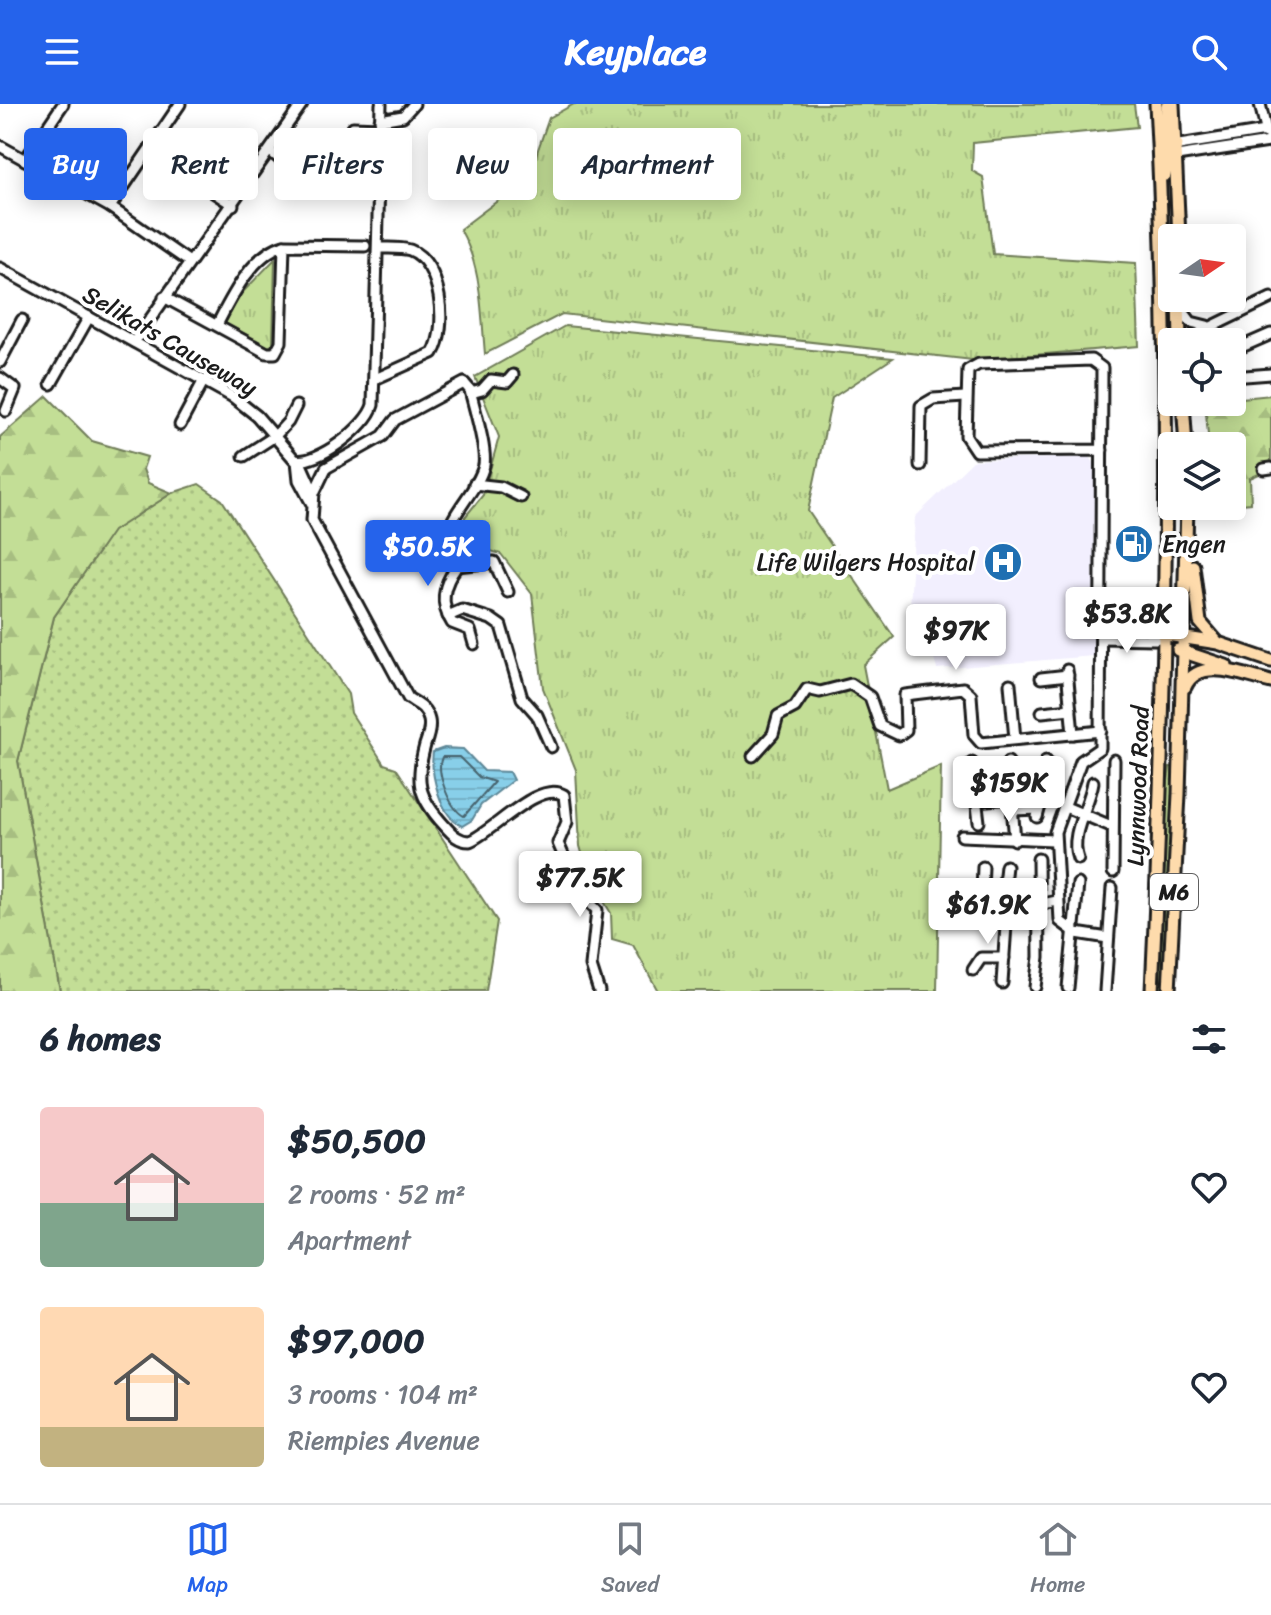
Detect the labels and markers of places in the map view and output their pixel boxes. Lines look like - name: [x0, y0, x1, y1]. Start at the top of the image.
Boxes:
- pin: $50.5K: [363, 520, 493, 588]
- fuel station icon: Engen: [1113, 523, 1155, 565]
- place label: Engen: [1162, 523, 1226, 565]
- place label: Life Wilgers Hospital: [757, 541, 976, 583]
- hospital icon: Life Wilgers Hospital: [982, 541, 1024, 583]
- pin: $53.8K: [1062, 587, 1192, 655]
- pin: $97K: [909, 604, 1003, 672]
- pin: $159K: [953, 756, 1065, 824]
- pin: $77.5K: [515, 851, 645, 919]
- pin: $61.9K: [923, 878, 1053, 946]

